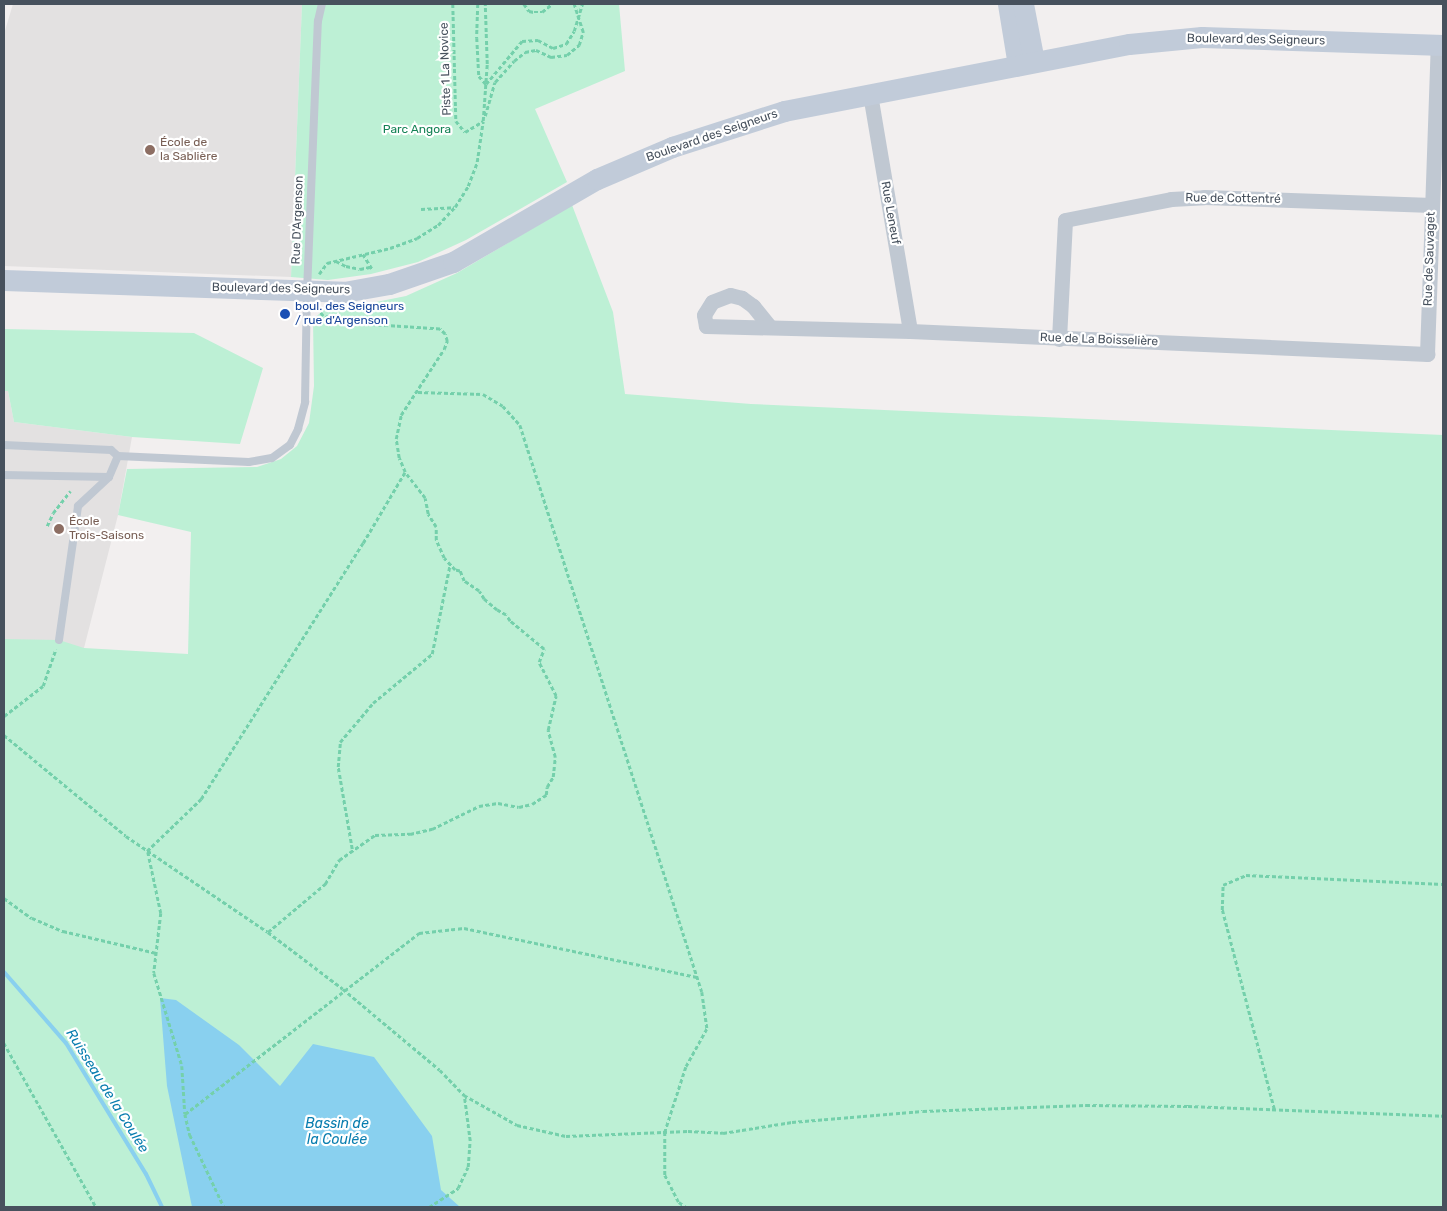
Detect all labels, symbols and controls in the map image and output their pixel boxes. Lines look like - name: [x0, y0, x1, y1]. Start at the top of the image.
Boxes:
- street label: Piste 1 La Novice: [437, 22, 455, 116]
- street label: Boulevard des Seigneurs: [1187, 32, 1325, 48]
- street label: Boulevard des Seigneurs: [644, 107, 780, 165]
- park label: Parc Angora: [383, 123, 451, 137]
- place label: École de la Sablière: [160, 136, 217, 164]
- marker: École de la Sablière: [144, 144, 156, 156]
- street label: Rue D'Argenson: [289, 175, 307, 265]
- street label: Rue Leneuf: [877, 180, 903, 246]
- street label: Rue de Cottentré: [1185, 191, 1281, 207]
- street label: Rue de Sauvaget: [1421, 212, 1439, 306]
- street label: Boulevard des Seigneurs: [212, 281, 350, 297]
- place label: boul. des Seigneurs / rue d'Argenson: [295, 300, 404, 328]
- marker: boul. des Seigneurs / rue d'Argenson: [279, 308, 291, 320]
- street label: Rue de La Boisselière: [1040, 331, 1158, 349]
- place label: École Trois-Saisons: [69, 515, 144, 543]
- marker: École Trois-Saisons: [53, 523, 65, 535]
- water label: Ruisseau de la Coulée: [62, 1026, 152, 1156]
- water label: Bassin de la Coulée: [305, 1116, 369, 1148]

